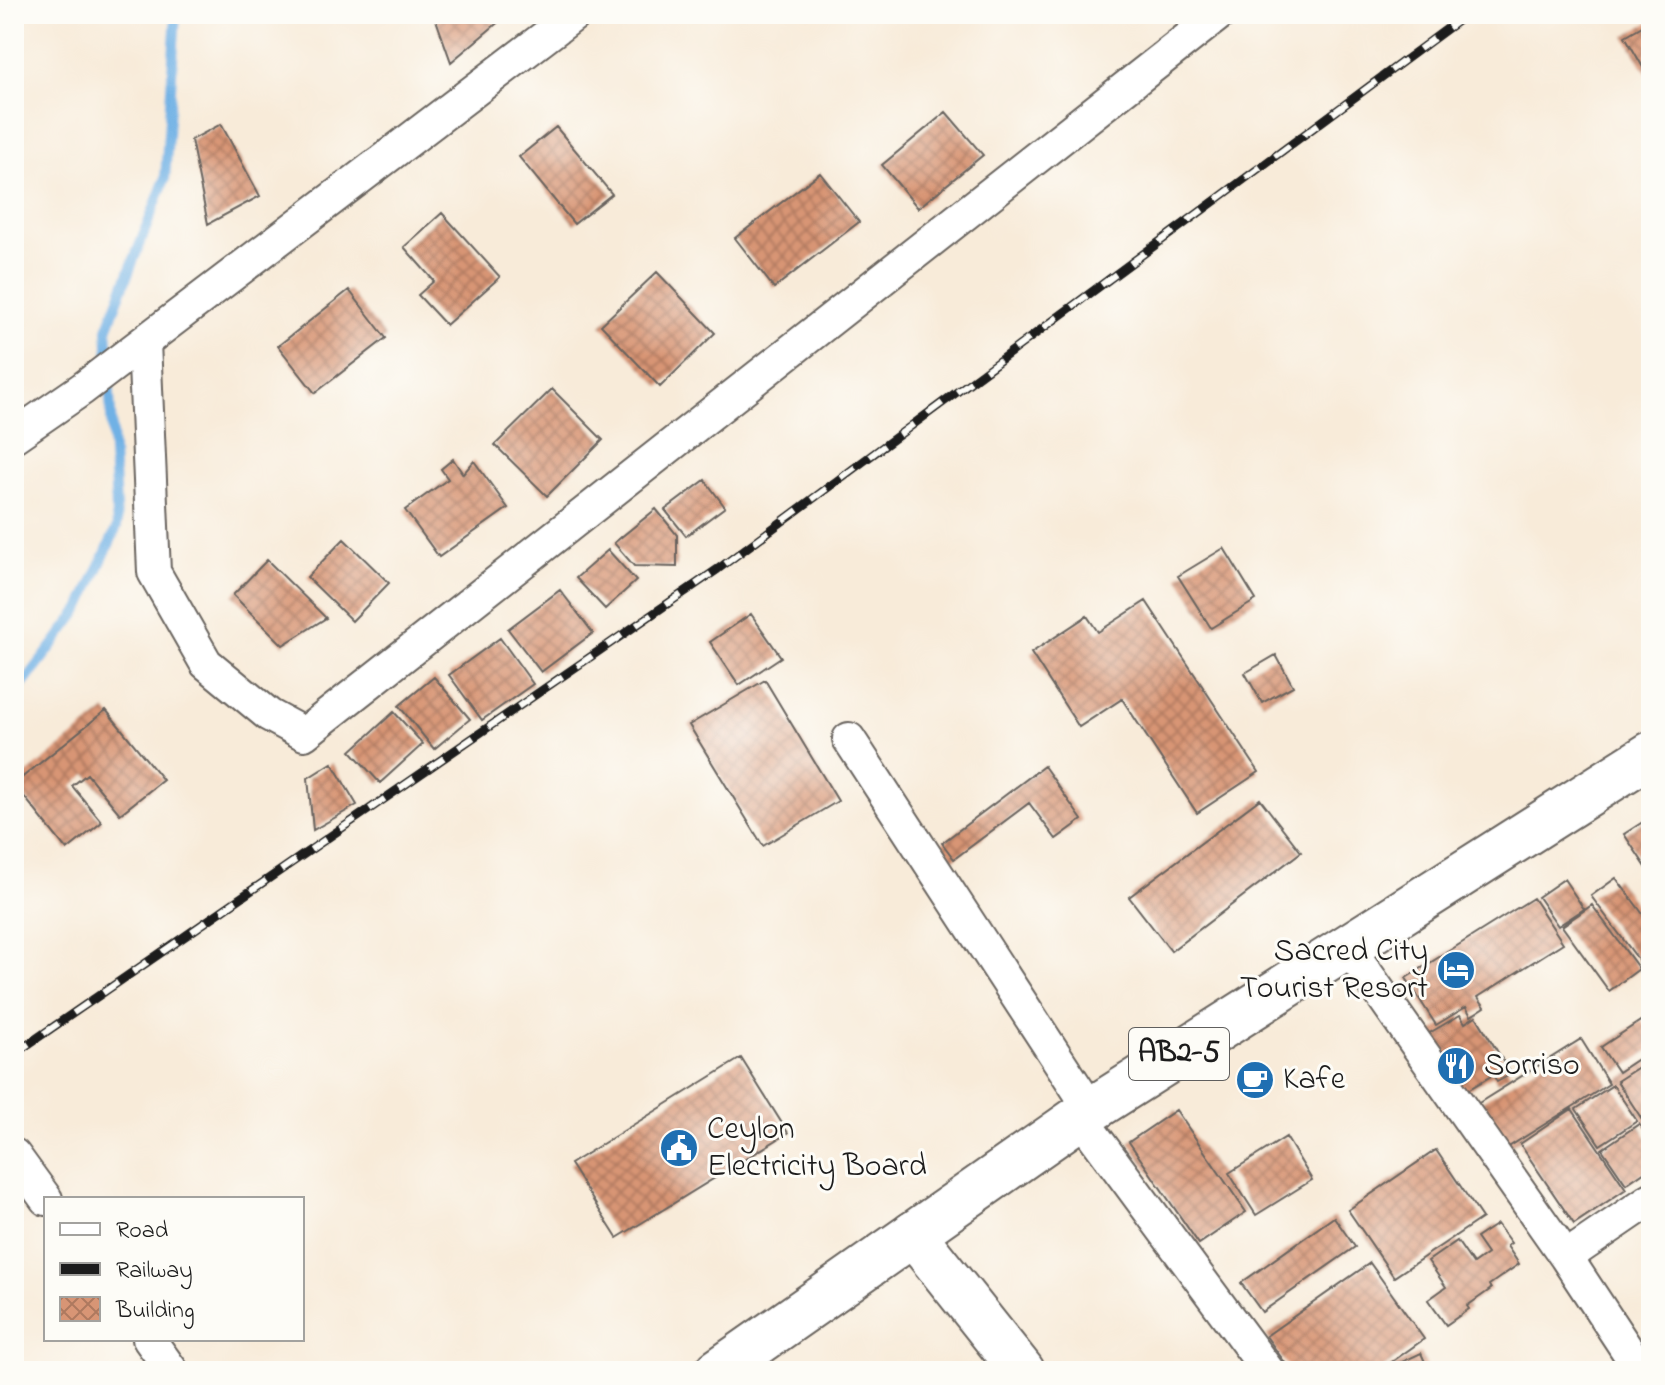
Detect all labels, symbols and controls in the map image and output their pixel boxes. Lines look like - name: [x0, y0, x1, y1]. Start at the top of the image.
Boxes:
- place label: Sacred City Tourist Resort: [1240, 929, 1428, 1013]
- hotel icon: Sacred City Tourist Resort: [1435, 949, 1477, 991]
- road number: AB2-5: [1129, 1028, 1229, 1080]
- place label: Sorriso: [1484, 1043, 1580, 1090]
- restaurant icon: Sorriso: [1435, 1045, 1477, 1087]
- place label: Kafe: [1283, 1057, 1346, 1104]
- cafe icon: Kafe: [1234, 1059, 1276, 1101]
- place label: Ceylon Electricity Board: [707, 1107, 927, 1191]
- public building icon: Ceylon Electricity Board: [658, 1127, 700, 1169]
- legend: [44, 1197, 304, 1341]
- text: Road: [116, 1214, 169, 1249]
- text: Railway: [116, 1254, 193, 1290]
- text: Building: [115, 1294, 195, 1329]

